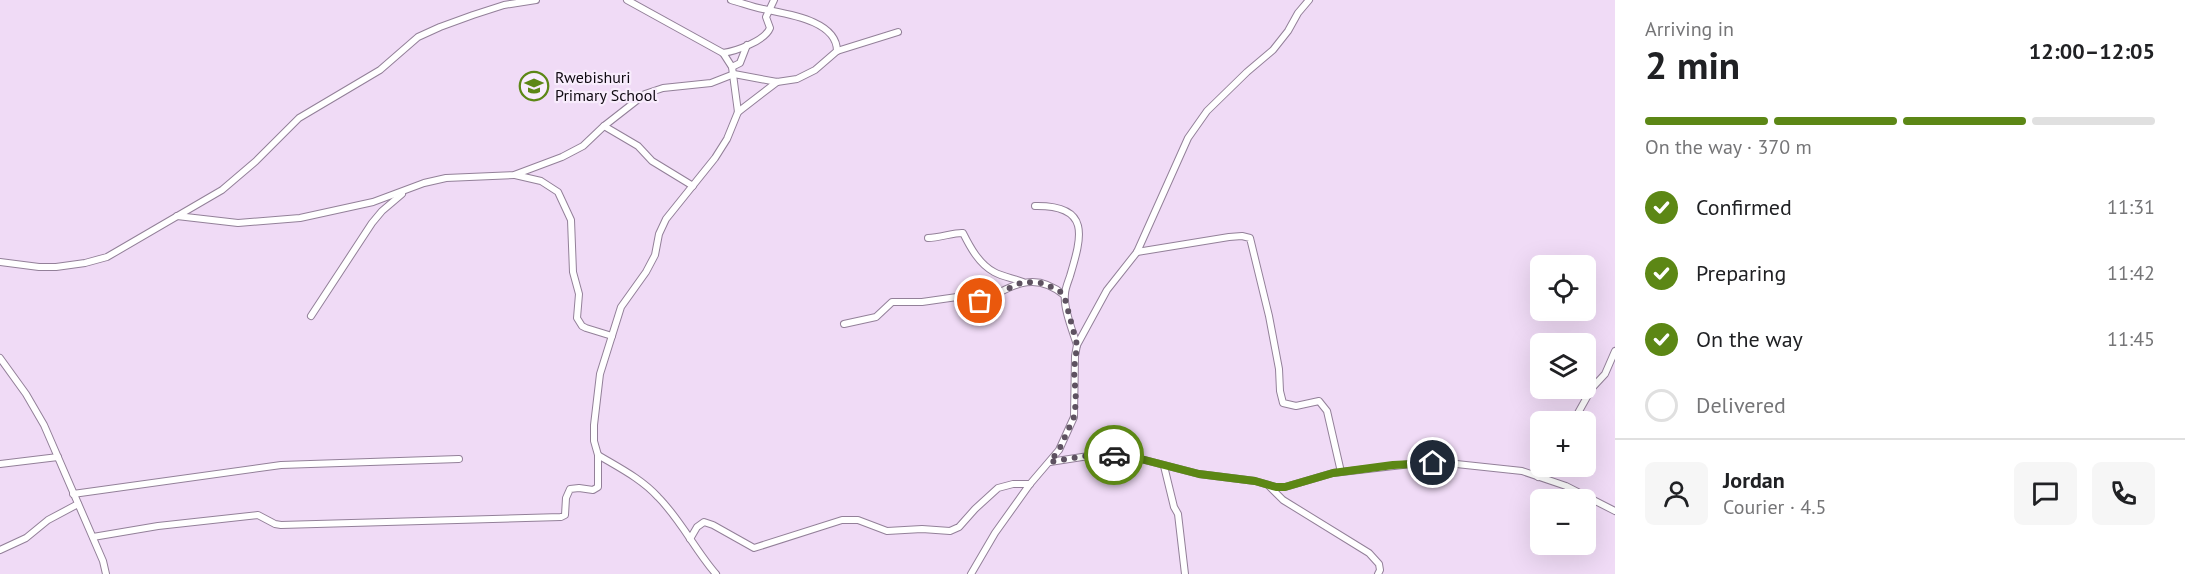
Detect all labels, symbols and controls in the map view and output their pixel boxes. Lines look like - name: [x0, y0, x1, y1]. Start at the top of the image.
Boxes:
- text: Arriving in: [1645, 16, 1734, 42]
- text: 12:00–12:05: [2029, 37, 2155, 65]
- text: 2 min: [1645, 39, 1740, 90]
- place label: Rwebishuri Primary School: [555, 67, 657, 105]
- school or university icon: Rwebishuri Primary School: [518, 70, 550, 102]
- text: On the way · 370 m: [1645, 134, 1812, 160]
- icon: check: [1645, 191, 1678, 224]
- text: Confirmed: [1696, 193, 1792, 221]
- text: 11:31: [2107, 194, 2155, 220]
- map controls: [1530, 255, 1596, 555]
- button: locate: [1530, 255, 1596, 321]
- icon: check: [1645, 257, 1678, 290]
- text: Preparing: [1696, 259, 1786, 287]
- text: 11:42: [2107, 260, 2155, 286]
- pin: [954, 275, 1005, 326]
- icon: bag: [963, 284, 996, 317]
- icon: check: [1645, 323, 1678, 356]
- text: On the way: [1696, 325, 1803, 353]
- text: 11:45: [2107, 326, 2155, 352]
- button: layers: [1530, 333, 1596, 399]
- text: Delivered: [1696, 391, 1786, 419]
- button: +: [1530, 411, 1596, 477]
- courier: [1084, 425, 1144, 485]
- pin: [1407, 437, 1458, 488]
- icon: car: [1098, 439, 1131, 472]
- icon: home: [1416, 446, 1449, 479]
- button: person: [1645, 462, 1708, 525]
- button: chat: [2014, 462, 2077, 525]
- button: phone: [2092, 462, 2155, 525]
- text: Jordan: [1723, 466, 1785, 494]
- button: −: [1530, 489, 1596, 555]
- text: Courier · 4.5: [1723, 494, 1826, 520]

